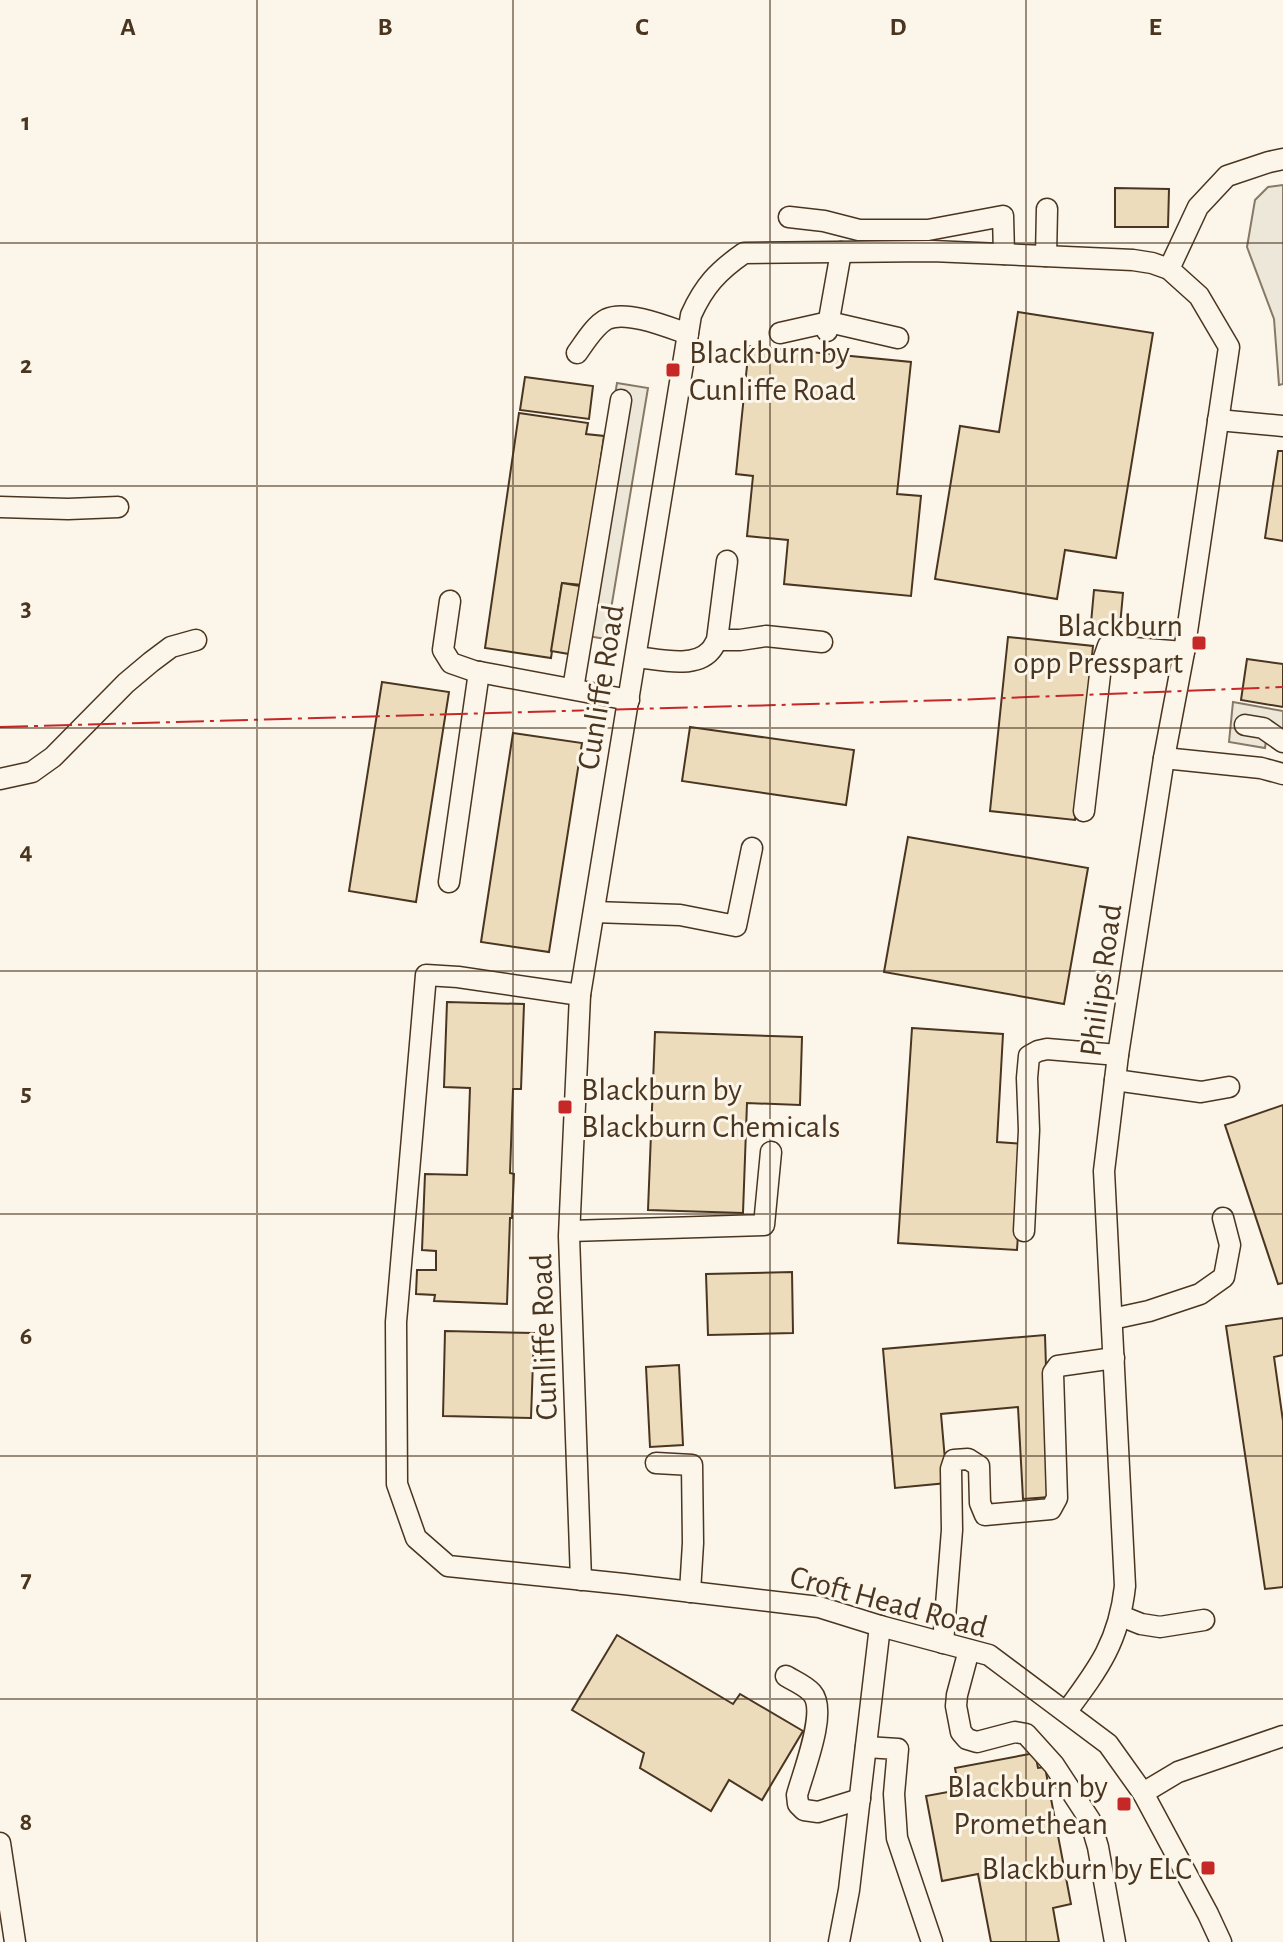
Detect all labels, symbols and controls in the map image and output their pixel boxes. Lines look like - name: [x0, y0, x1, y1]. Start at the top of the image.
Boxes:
- text: A: [120, 14, 136, 40]
- text: B: [377, 14, 393, 40]
- text: C: [635, 14, 649, 40]
- text: D: [889, 14, 907, 40]
- text: E: [1148, 14, 1162, 40]
- text: 1: [21, 109, 31, 135]
- place label: Blackburn by Cunliffe Road: [689, 337, 856, 406]
- text: 2: [20, 352, 32, 378]
- marker: Blackburn by Cunliffe Road: [664, 361, 682, 379]
- text: 3: [20, 595, 32, 621]
- street label: Cunliffe Road: [572, 602, 630, 772]
- place label: Blackburn opp Presspart: [1013, 610, 1183, 679]
- marker: Blackburn opp Presspart: [1190, 634, 1208, 652]
- text: 4: [19, 838, 33, 864]
- street label: Philips Road: [1074, 902, 1128, 1058]
- place label: Blackburn by Blackburn Chemicals: [581, 1074, 840, 1143]
- text: 5: [20, 1080, 32, 1106]
- marker: Blackburn by Blackburn Chemicals: [556, 1098, 574, 1116]
- street label: Cunliffe Road: [525, 1253, 563, 1421]
- text: 6: [20, 1323, 32, 1349]
- street label: Croft Head Road: [787, 1560, 991, 1644]
- text: 7: [20, 1566, 32, 1592]
- place label: Blackburn by Promethean: [947, 1771, 1108, 1840]
- marker: Blackburn by Promethean: [1115, 1795, 1133, 1813]
- text: 8: [20, 1809, 32, 1835]
- place label: Blackburn by ELC: [981, 1853, 1192, 1885]
- marker: Blackburn by ELC: [1199, 1859, 1217, 1877]

